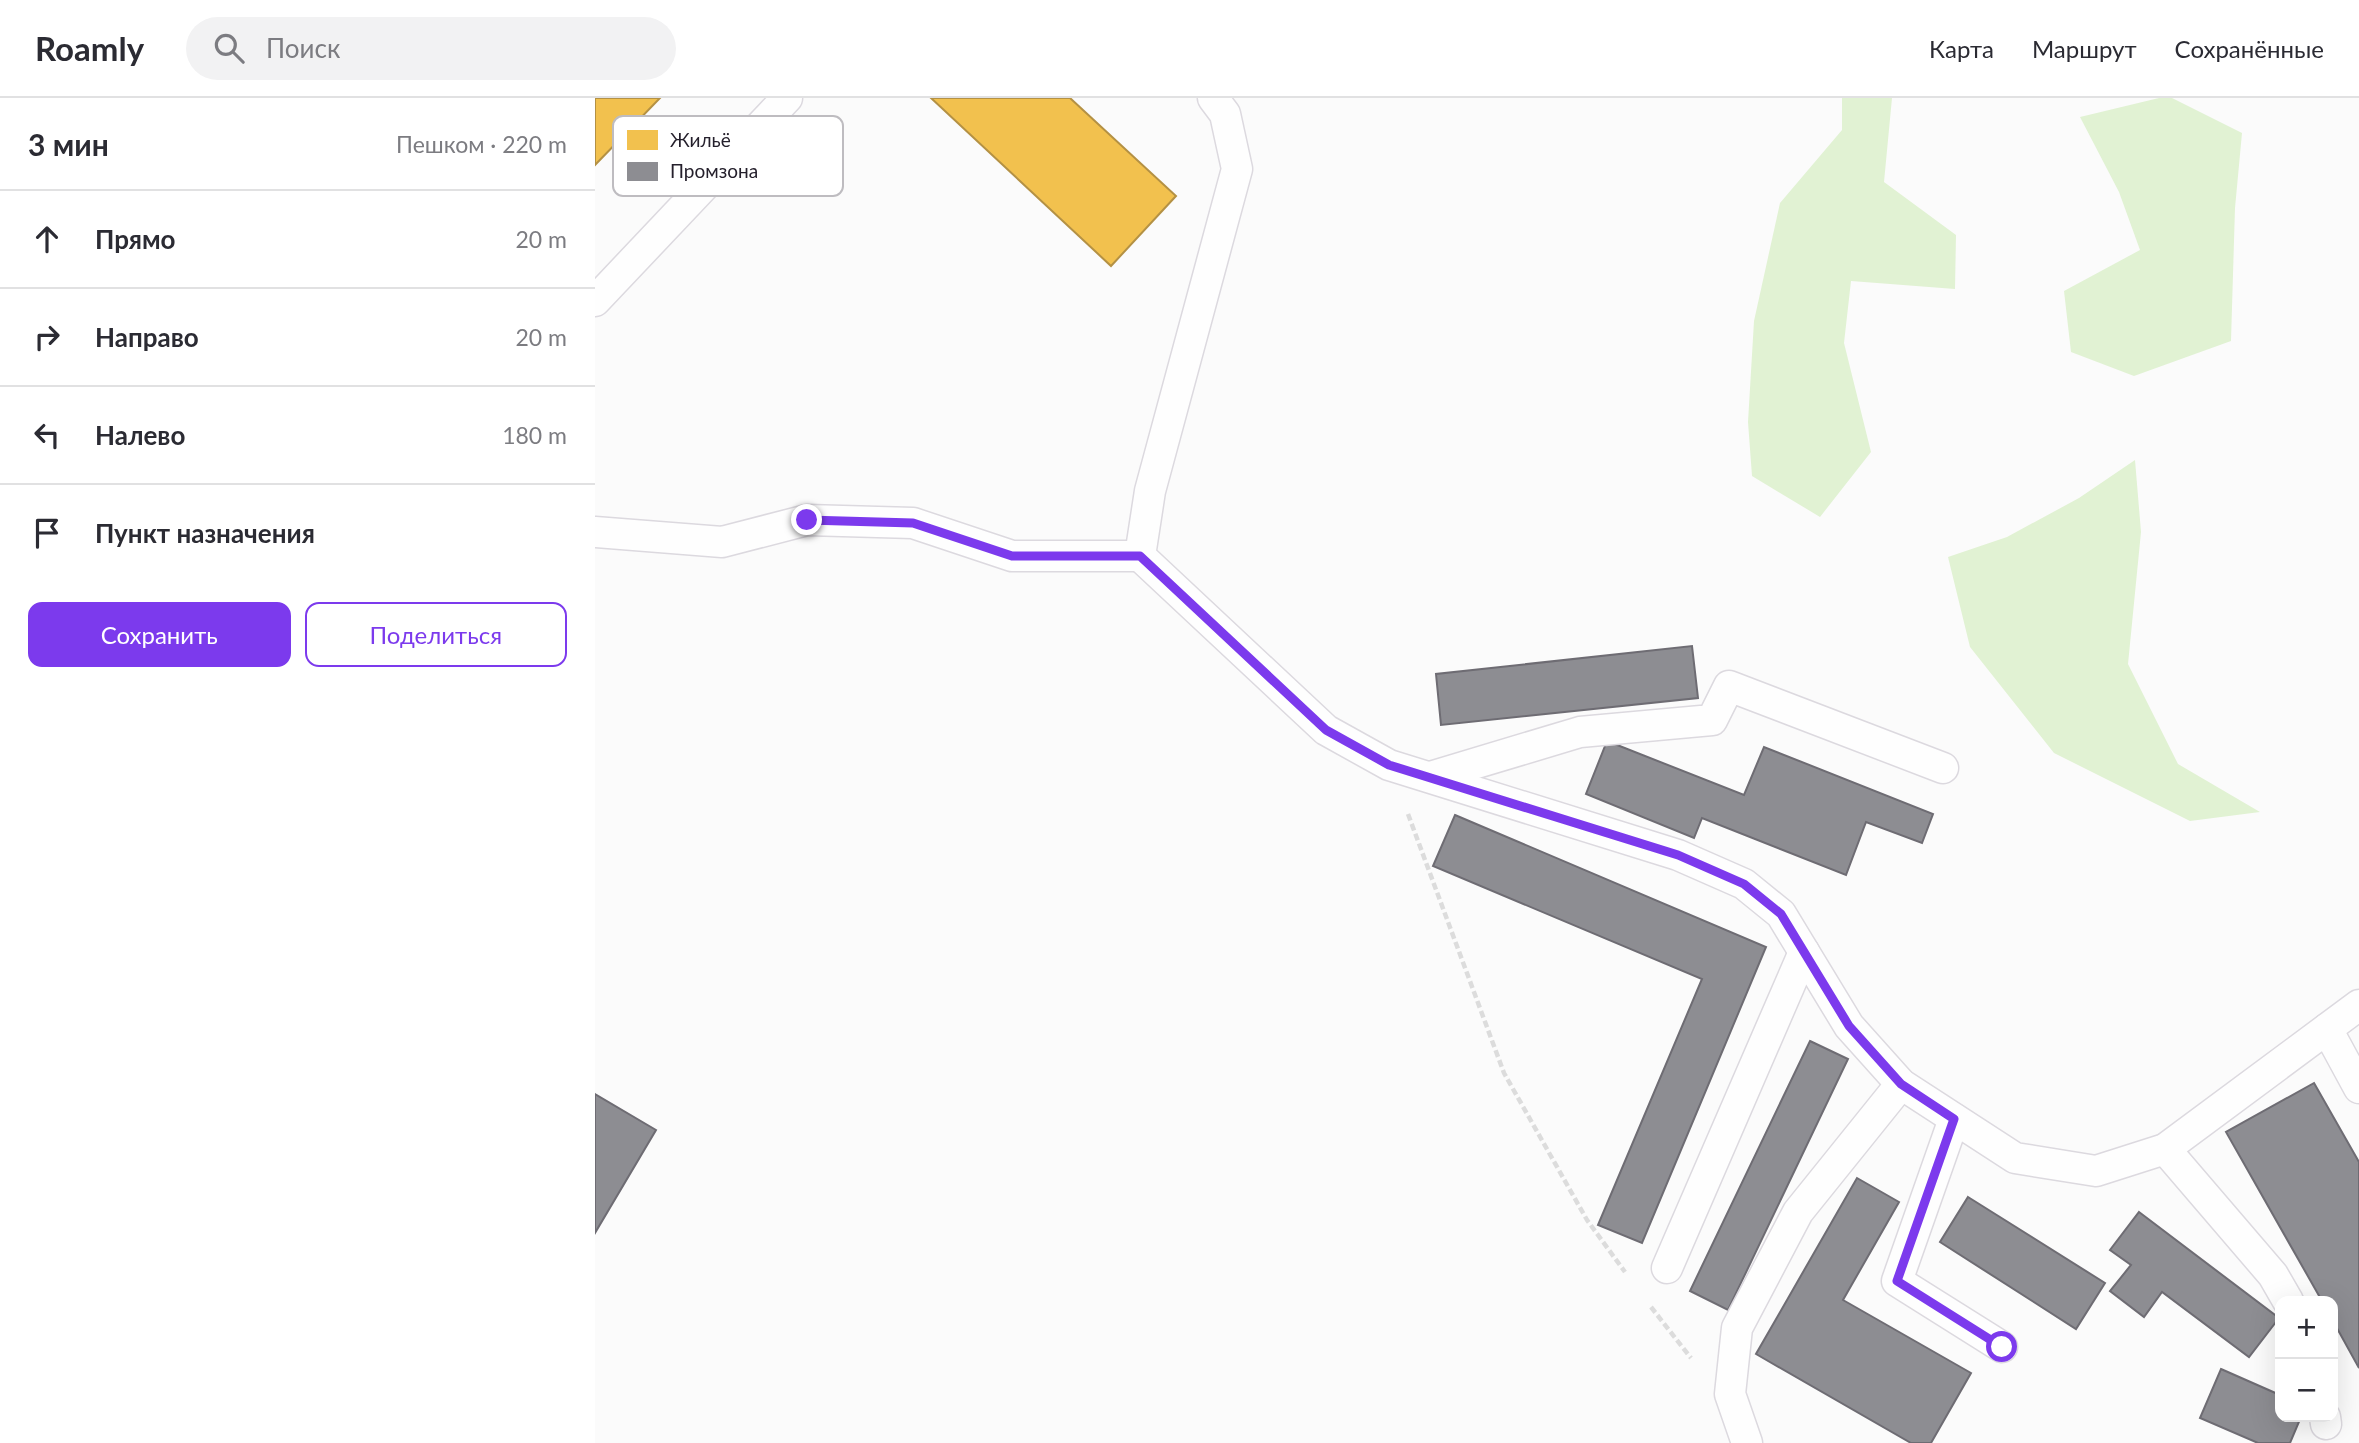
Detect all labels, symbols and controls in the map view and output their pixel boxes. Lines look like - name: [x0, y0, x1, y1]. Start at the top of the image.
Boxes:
- search box: [186, 17, 676, 80]
- text: Roamly: [35, 28, 144, 68]
- icon: search: [210, 29, 248, 67]
- text: Поиск: [266, 32, 340, 64]
- text: Карта: [1929, 34, 1994, 63]
- text: Маршрут: [2032, 34, 2137, 63]
- text: Сохранённые: [2175, 34, 2324, 63]
- legend: [613, 116, 843, 196]
- text: 3 мин: [28, 126, 109, 162]
- text: Жильё: [670, 128, 731, 151]
- text: Пешком · 220 m: [396, 130, 567, 158]
- text: Промзона: [670, 159, 758, 182]
- icon: ahead: [28, 220, 66, 258]
- text: Прямо: [95, 223, 176, 255]
- text: 20 m: [516, 225, 567, 253]
- icon: right: [28, 318, 66, 356]
- text: Направо: [95, 321, 199, 353]
- text: 20 m: [516, 323, 567, 351]
- icon: left: [28, 416, 66, 454]
- text: Налево: [95, 419, 185, 451]
- text: 180 m: [502, 421, 567, 449]
- route end: [791, 504, 822, 535]
- icon: arrive: [28, 514, 66, 552]
- text: Пункт назначения: [95, 517, 315, 549]
- button: Сохранить: [28, 602, 291, 667]
- button: Поделиться: [305, 602, 567, 667]
- map controls: [2275, 1296, 2338, 1422]
- button: +: [2275, 1296, 2338, 1359]
- route start: [1986, 1331, 2017, 1362]
- button: −: [2275, 1359, 2338, 1422]

